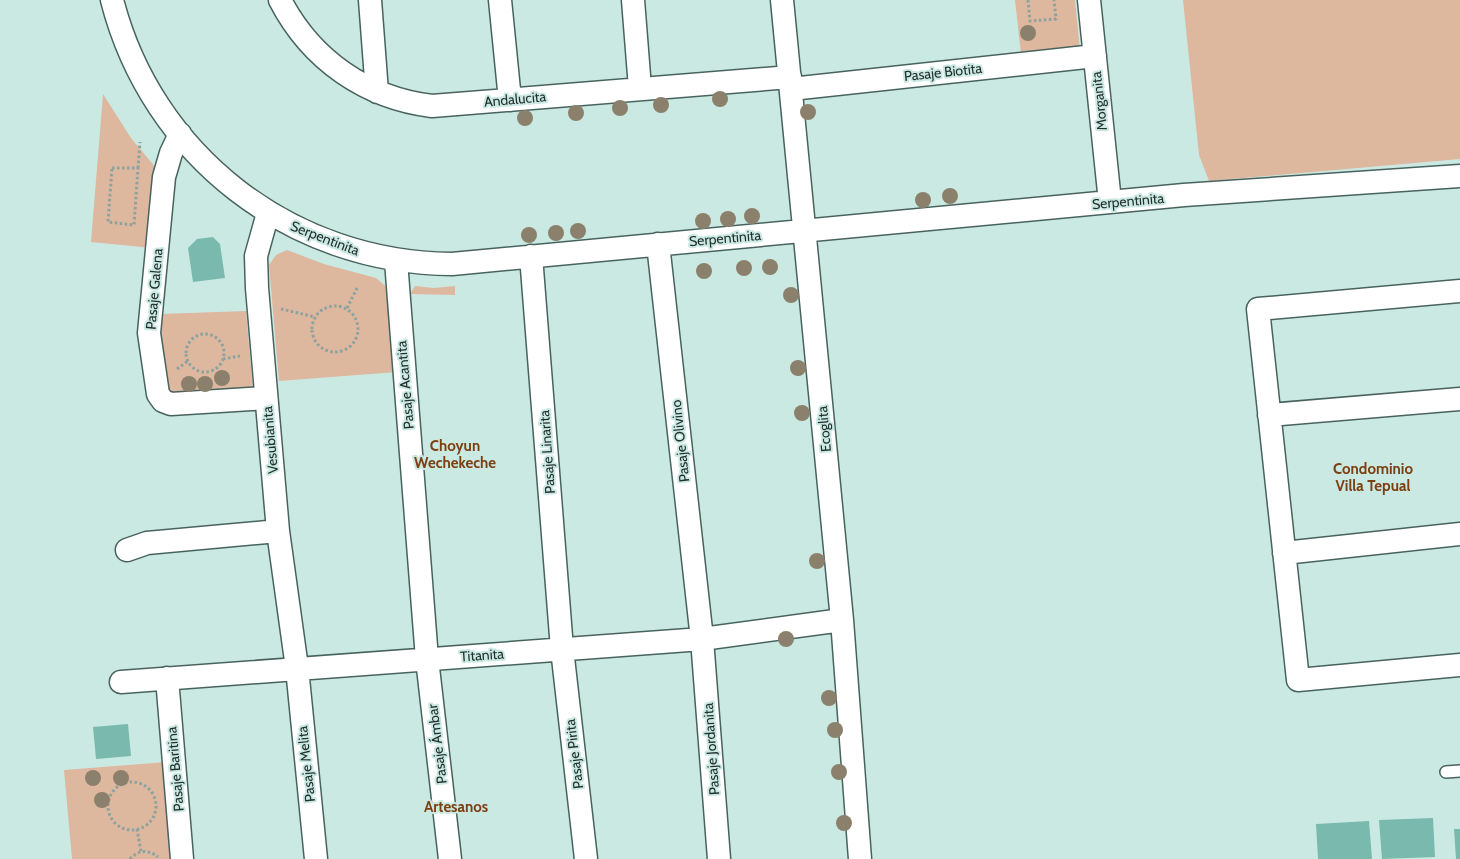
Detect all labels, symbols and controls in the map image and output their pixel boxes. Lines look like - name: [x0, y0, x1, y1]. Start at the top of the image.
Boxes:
- street label: Pasaje Biotita: [903, 59, 983, 85]
- street label: Morganita: [1087, 70, 1111, 131]
- street label: Andalucita: [483, 87, 547, 111]
- street label: Serpentinita: [1091, 189, 1165, 213]
- street label: Serpentinita: [288, 217, 362, 259]
- street label: Serpentinita: [688, 226, 762, 250]
- street label: Pasaje Galena: [141, 247, 167, 330]
- street label: Pasaje Acantita: [392, 340, 418, 430]
- street label: Pasaje Olivino: [667, 399, 693, 483]
- street label: Vesubianita: [258, 405, 282, 475]
- street label: Ecoglita: [813, 405, 835, 453]
- street label: Pasaje Linarita: [535, 409, 559, 494]
- district label: Choyun Wechekeche: [414, 437, 496, 472]
- district label: Condominio Villa Tepual: [1333, 460, 1413, 495]
- street label: Titanita: [459, 644, 505, 666]
- street label: Pasaje Jordanita: [699, 702, 723, 796]
- street label: Pasaje Ámbar: [423, 703, 451, 785]
- street label: Pasaje Pirita: [561, 718, 587, 790]
- street label: Pasaje Melita: [293, 725, 319, 803]
- street label: Pasaje Baritina: [162, 726, 188, 812]
- district label: Artesanos: [424, 798, 488, 816]

